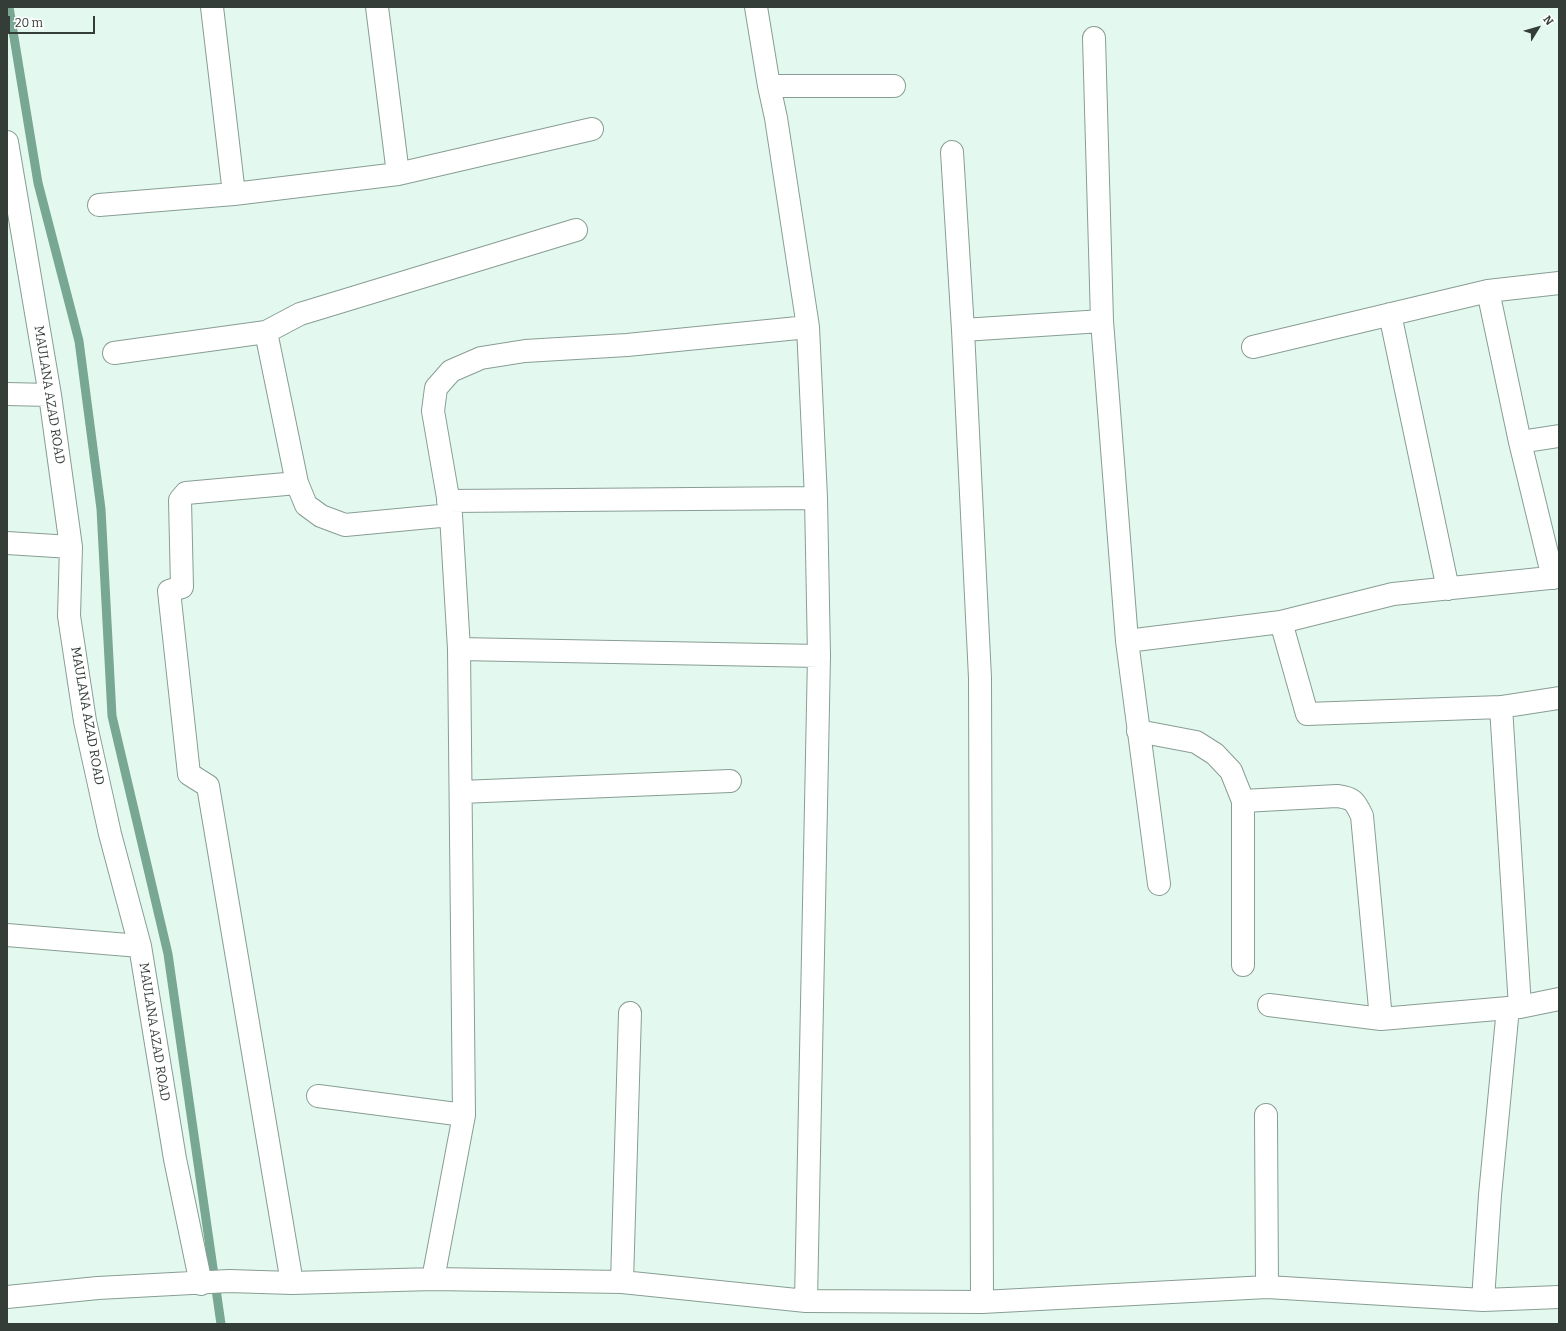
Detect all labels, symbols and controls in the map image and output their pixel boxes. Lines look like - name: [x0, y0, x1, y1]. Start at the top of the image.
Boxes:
- scale bar: [10, 8, 97, 34]
- north arrow: [1518, 8, 1558, 48]
- text: N: [1540, 13, 1556, 28]
- text: 20 m: [15, 16, 43, 30]
- street label: MAULANA AZAD ROAD: [30, 325, 68, 465]
- street label: MAULANA AZAD ROAD: [67, 646, 107, 786]
- street label: MAULANA AZAD ROAD: [135, 962, 173, 1102]

